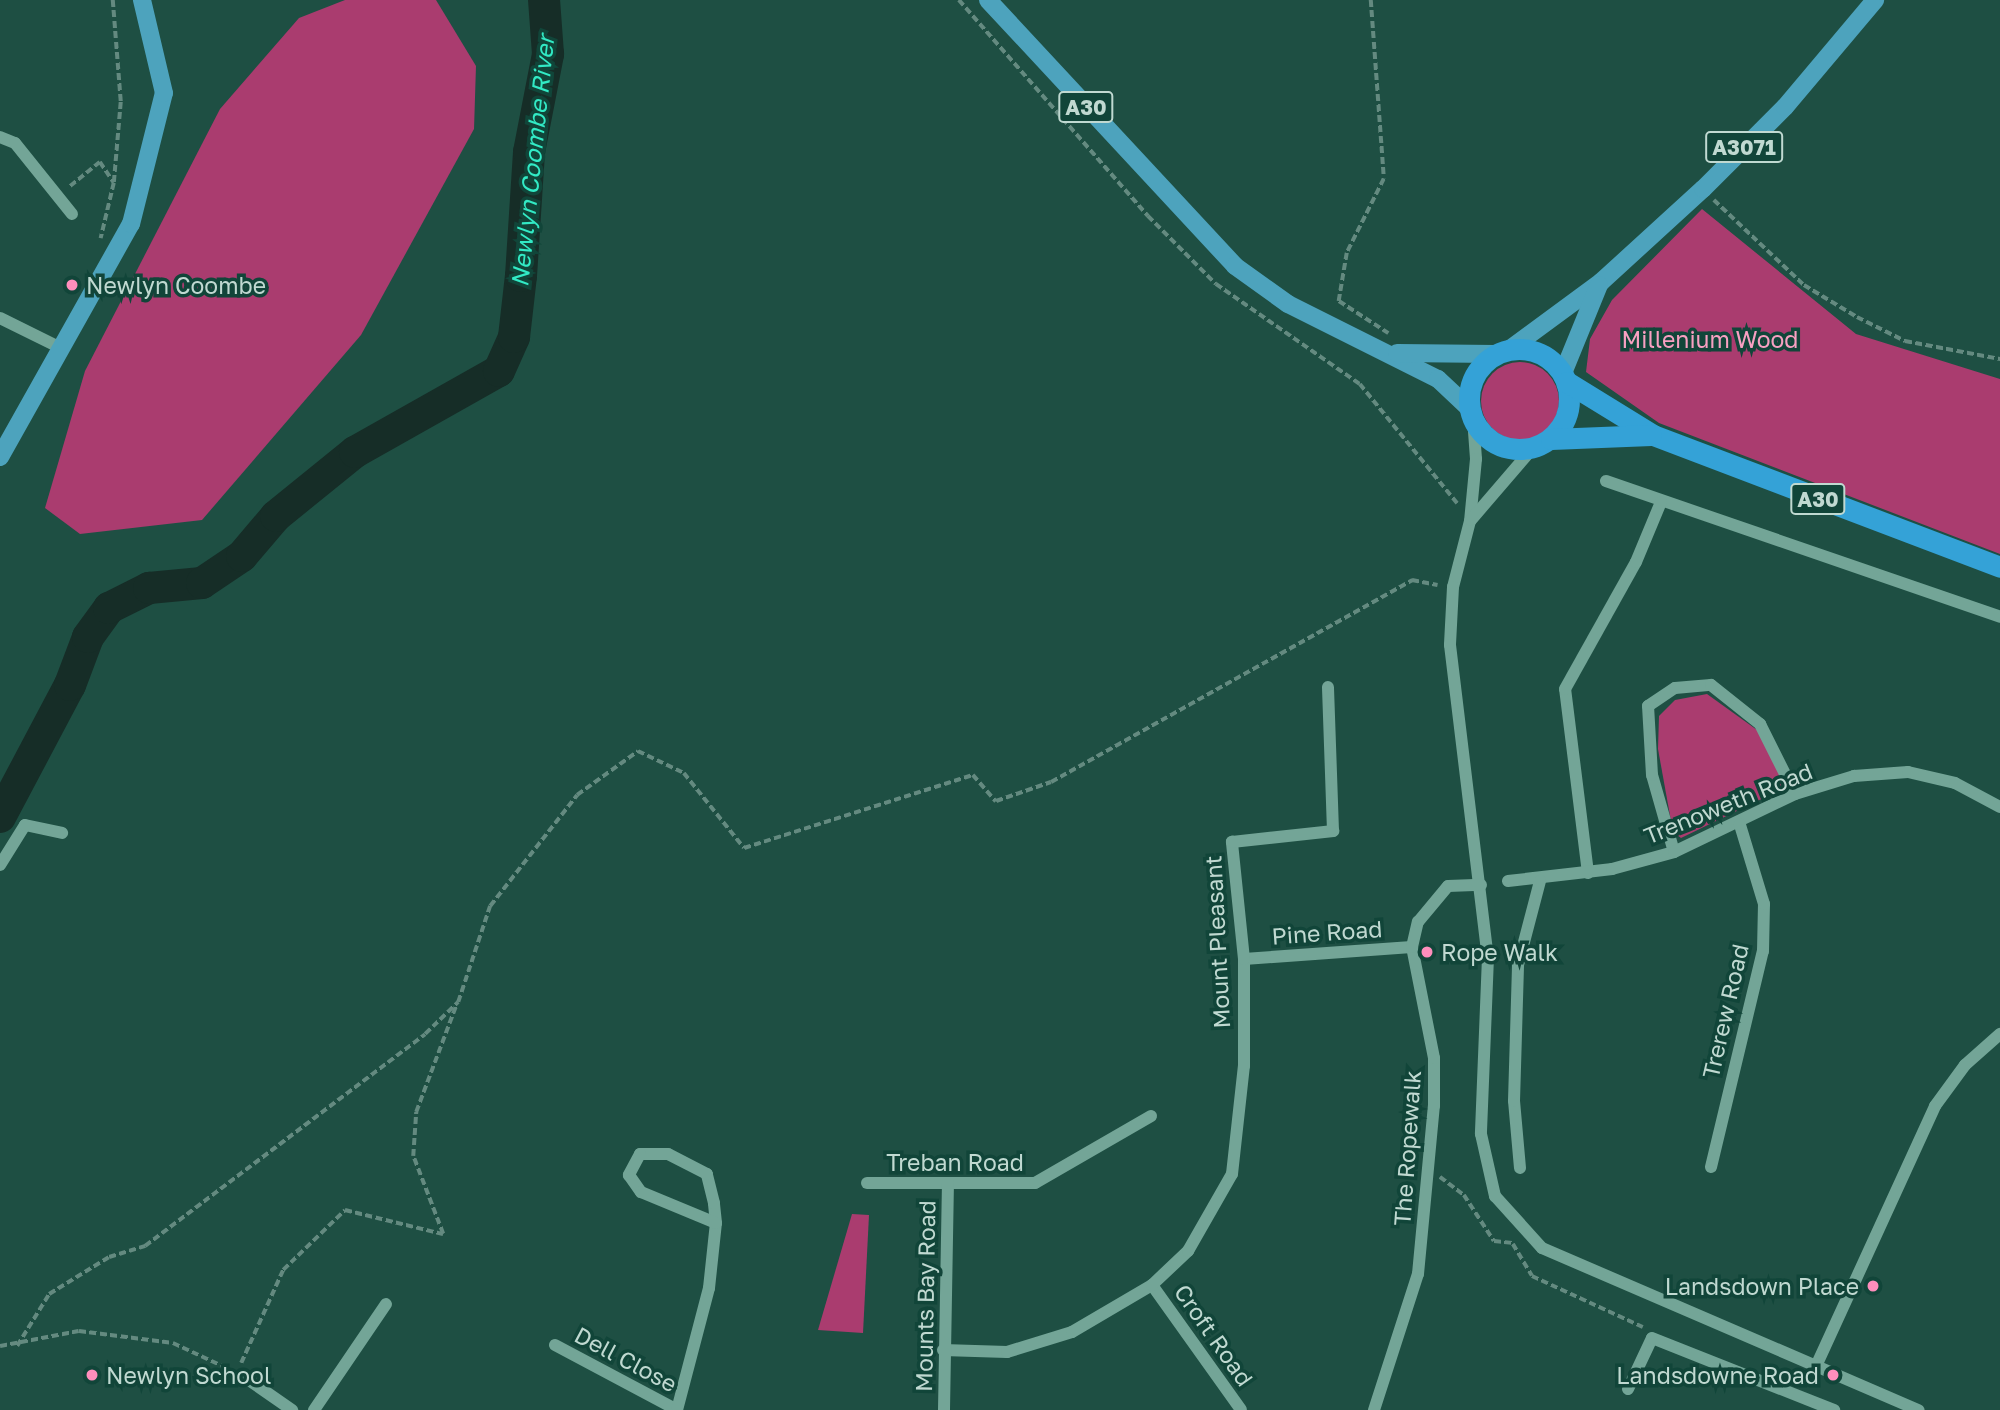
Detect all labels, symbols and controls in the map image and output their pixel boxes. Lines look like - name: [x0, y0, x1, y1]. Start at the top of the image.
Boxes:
- water label: Newlyn Coombe River: [504, 34, 560, 288]
- road number: A30: [1058, 90, 1114, 124]
- road number: A3071: [1704, 130, 1784, 164]
- place label: Newlyn Coombe: [86, 271, 266, 299]
- marker: Newlyn Coombe: [64, 277, 80, 293]
- park label: Millenium Wood: [1621, 325, 1799, 353]
- road number: A30: [1790, 482, 1846, 516]
- street label: Trenoweth Road: [1640, 757, 1816, 849]
- street label: Mount Pleasant: [1199, 855, 1235, 1029]
- street label: Pine Road: [1271, 914, 1383, 950]
- place label: Rope Walk: [1441, 938, 1558, 966]
- street label: Trerew Road: [1696, 941, 1754, 1081]
- marker: Rope Walk: [1419, 944, 1435, 960]
- street label: The Ropewalk: [1388, 1069, 1426, 1227]
- street label: Treban Road: [886, 1148, 1024, 1176]
- street label: Mounts Bay Road: [910, 1200, 940, 1392]
- place label: Landsdown Place: [1665, 1272, 1859, 1300]
- marker: Landsdown Place: [1865, 1278, 1881, 1294]
- street label: Croft Road: [1169, 1279, 1259, 1391]
- street label: Dell Close: [570, 1321, 682, 1397]
- place label: Newlyn School: [106, 1361, 271, 1389]
- place label: Landsdowne Road: [1616, 1361, 1819, 1389]
- marker: Newlyn School: [84, 1367, 100, 1383]
- marker: Landsdowne Road: [1825, 1367, 1841, 1383]

